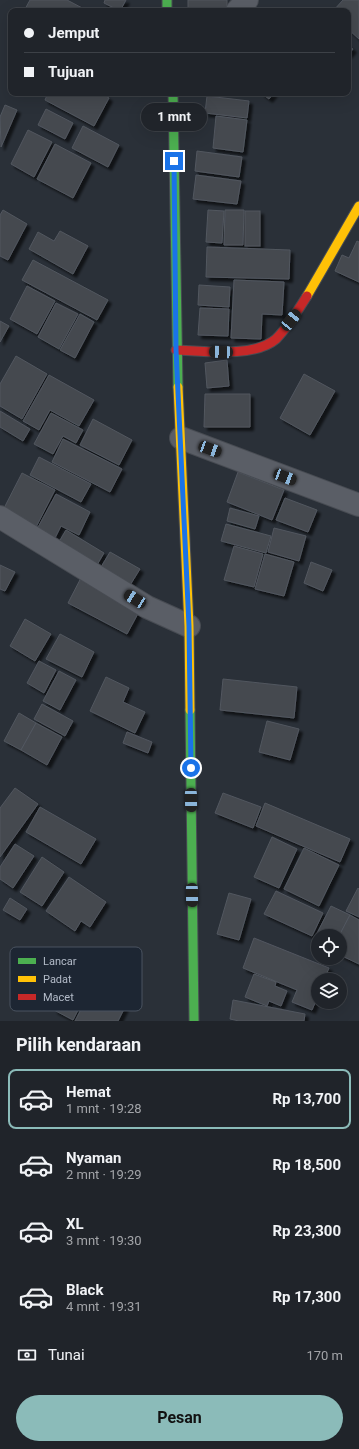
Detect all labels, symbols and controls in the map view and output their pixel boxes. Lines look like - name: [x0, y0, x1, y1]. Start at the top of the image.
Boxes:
- text: Jemput: [48, 24, 99, 42]
- text: Tujuan: [48, 63, 94, 81]
- callout: 1 mnt: [141, 103, 207, 131]
- text: 1 mnt: [157, 109, 191, 124]
- route end: [165, 152, 183, 170]
- car: [279, 307, 303, 333]
- car: [209, 346, 233, 358]
- car: [197, 439, 223, 459]
- car: [272, 467, 298, 487]
- car: [122, 588, 148, 610]
- route start: [182, 759, 200, 777]
- car: [185, 788, 197, 812]
- car: [186, 883, 198, 907]
- map controls: [311, 929, 347, 1009]
- button: locate: [311, 929, 347, 965]
- legend: [10, 947, 142, 1011]
- text: Lancar: [43, 955, 77, 968]
- text: Padat: [43, 973, 72, 986]
- button: layers: [311, 973, 347, 1009]
- text: Macet: [43, 991, 74, 1004]
- text: Pilih kendaraan: [16, 1034, 141, 1055]
- icon: car: [18, 1081, 54, 1117]
- text: Hemat: [66, 1083, 111, 1101]
- text: Rp 13,700: [273, 1090, 341, 1108]
- text: 1 mnt · 19:28: [66, 1101, 142, 1116]
- icon: car: [18, 1147, 54, 1183]
- text: Nyaman: [66, 1149, 121, 1167]
- text: Rp 18,500: [273, 1156, 341, 1174]
- text: 2 mnt · 19:29: [66, 1167, 142, 1182]
- icon: car: [18, 1213, 54, 1249]
- text: XL: [66, 1215, 84, 1233]
- text: Rp 23,300: [273, 1222, 341, 1240]
- text: 3 mnt · 19:30: [66, 1233, 142, 1248]
- icon: car: [18, 1279, 54, 1315]
- text: Black: [66, 1281, 103, 1299]
- text: Rp 17,300: [273, 1288, 341, 1306]
- text: 4 mnt · 19:31: [66, 1299, 142, 1314]
- icon: cash: [16, 1344, 38, 1366]
- text: Tunai: [48, 1346, 85, 1364]
- text: 170 m: [306, 1348, 343, 1363]
- button: Pesan: [16, 1395, 343, 1441]

